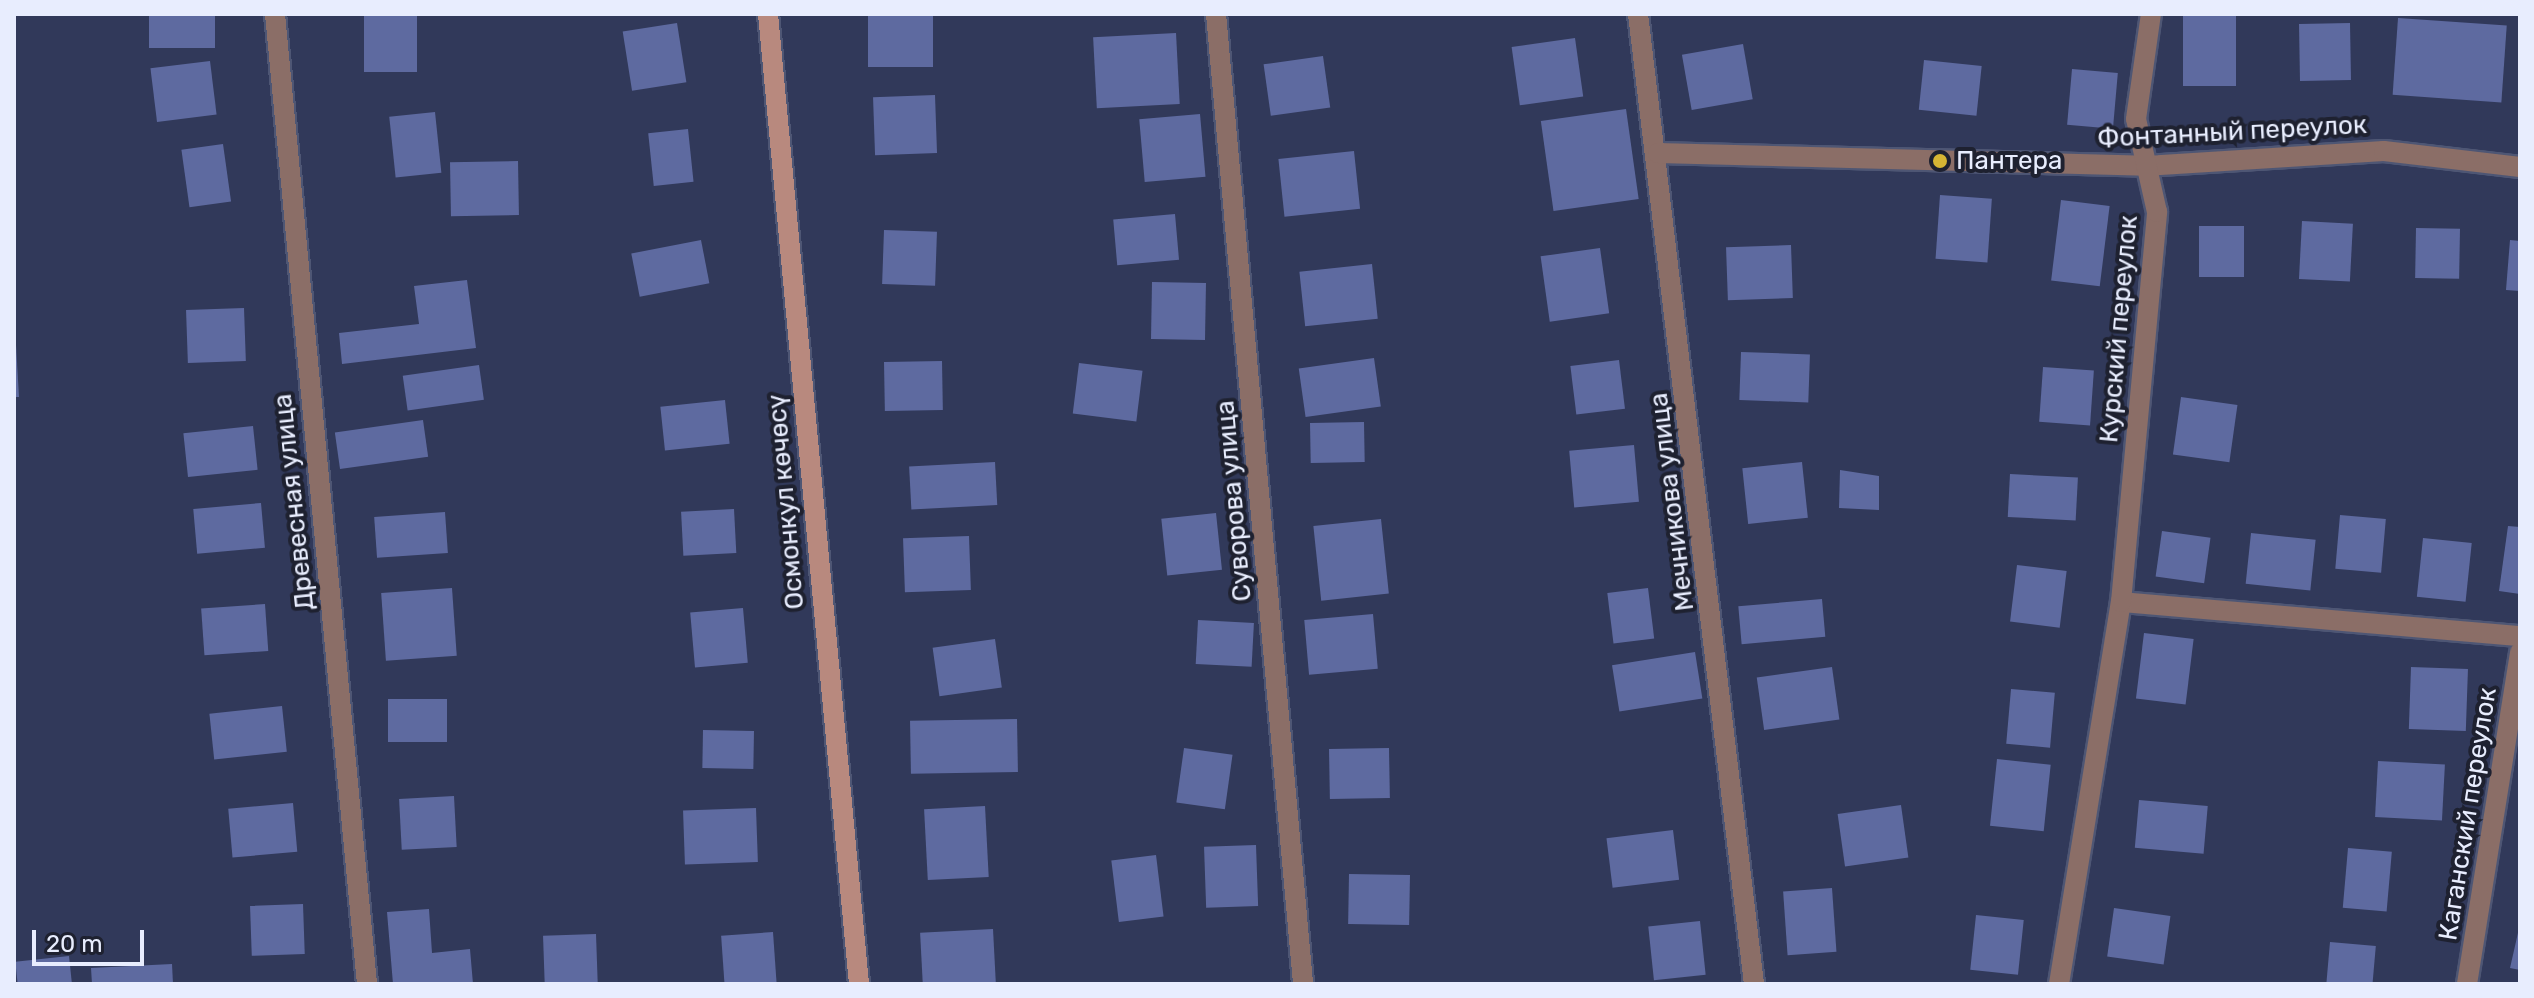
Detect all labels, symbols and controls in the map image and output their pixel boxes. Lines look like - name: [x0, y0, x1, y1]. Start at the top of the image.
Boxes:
- street label: Фонтанный переулок: [2096, 109, 2368, 155]
- place label: Пантера: [1956, 145, 2062, 177]
- marker: Пантера: [1931, 152, 1949, 170]
- street label: Курский переулок: [2094, 214, 2144, 444]
- street label: Мечникова улица: [1643, 391, 1701, 613]
- street label: Древесная улица: [267, 392, 321, 612]
- street label: Осмонкул көчөсү: [761, 393, 811, 611]
- street label: Суворова улица: [1210, 399, 1258, 603]
- street label: Каганский переулок: [2433, 685, 2503, 943]
- scale bar: [36, 914, 148, 964]
- text: 20 m: [46, 930, 103, 958]

